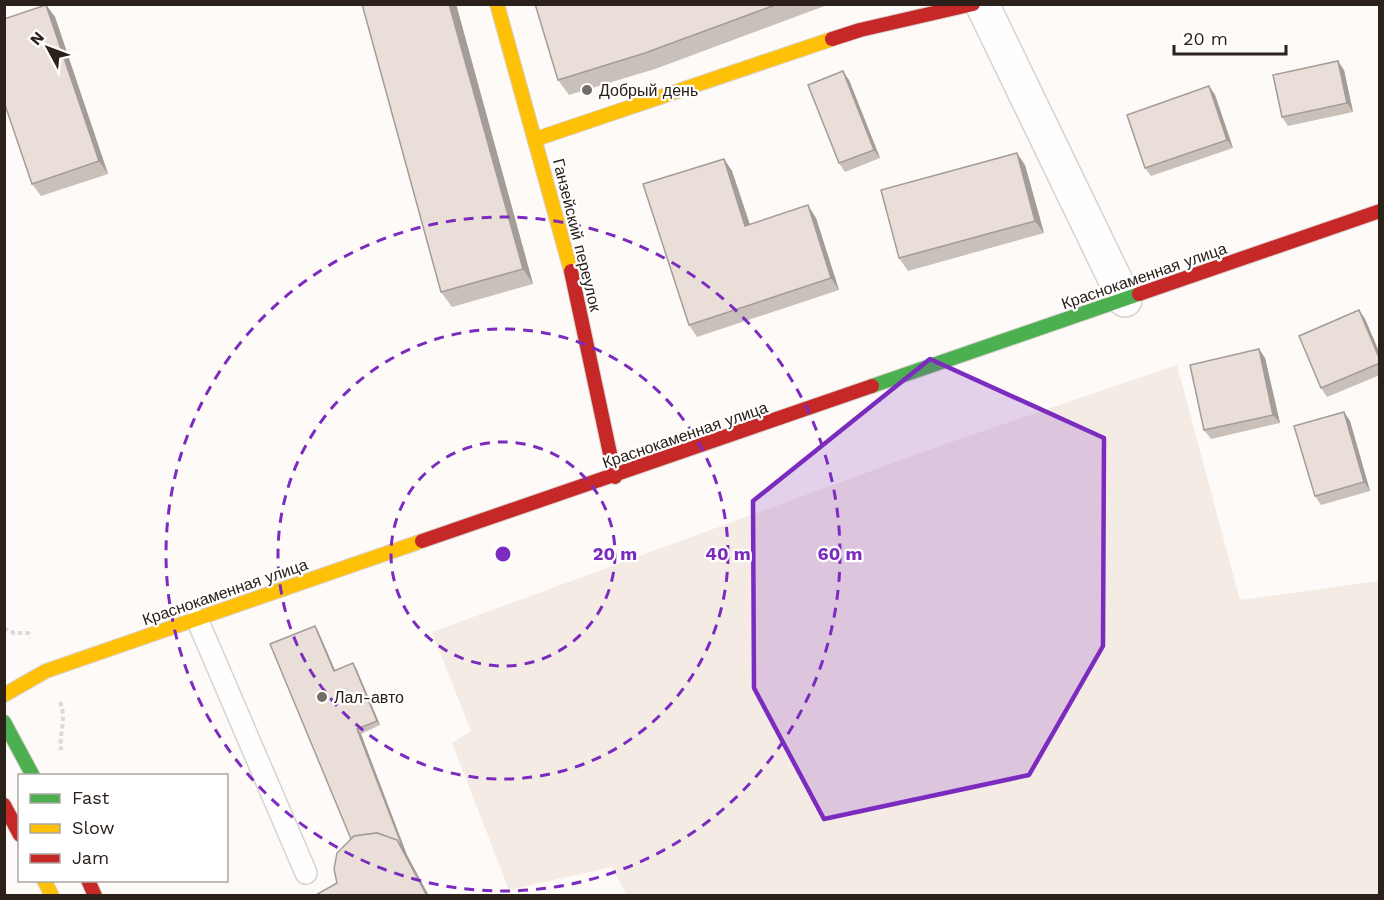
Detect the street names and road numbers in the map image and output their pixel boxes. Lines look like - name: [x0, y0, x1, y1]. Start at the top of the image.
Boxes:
- street label: Ганзейский переулок: [549, 156, 605, 314]
- street label: Краснокаменная улица: [1059, 239, 1229, 313]
- street label: Краснокаменная улица: [600, 398, 770, 472]
- street label: Краснокаменная улица: [140, 555, 310, 629]

